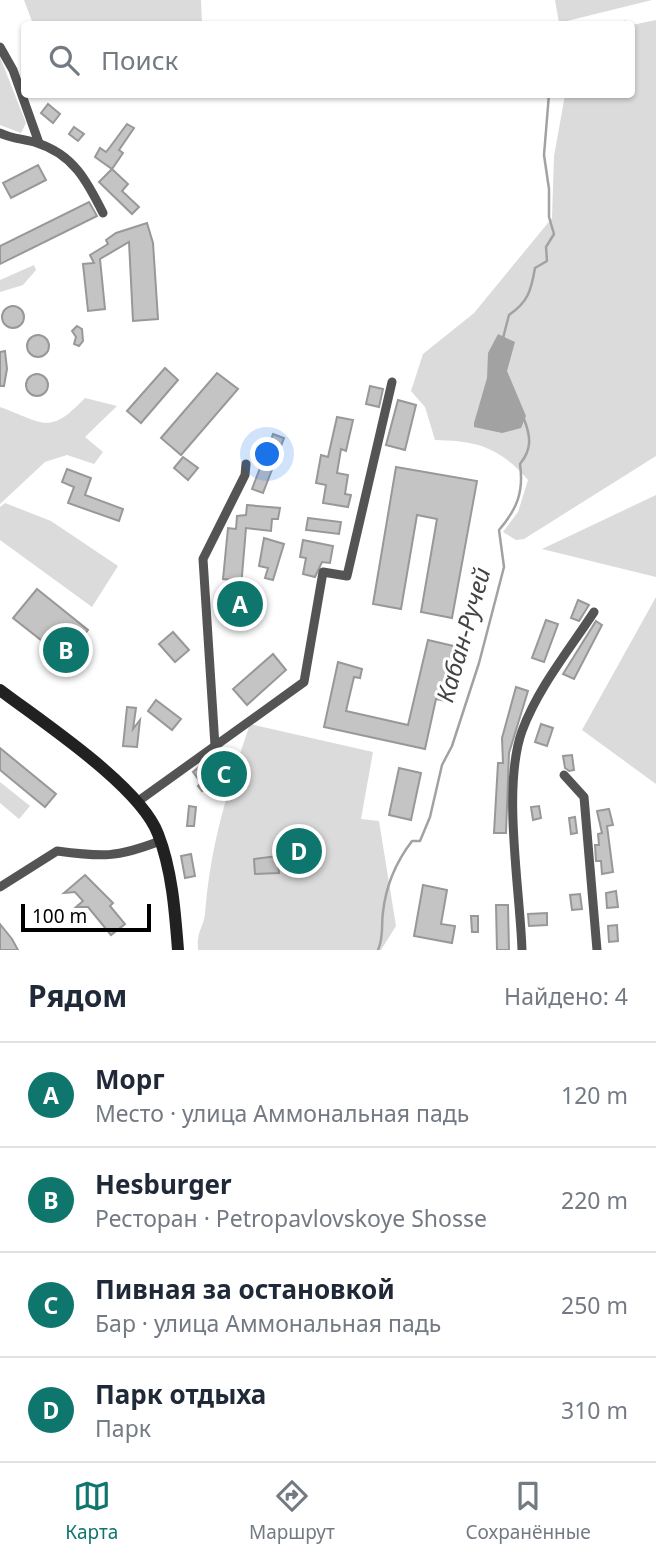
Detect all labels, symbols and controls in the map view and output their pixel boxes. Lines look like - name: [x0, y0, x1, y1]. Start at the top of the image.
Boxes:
- search box: [21, 21, 635, 98]
- icon: search: [45, 41, 83, 79]
- text: Поиск: [101, 42, 178, 78]
- your location: [250, 437, 284, 471]
- water label: Кабан-Ручей: [428, 563, 498, 706]
- pin: A: [217, 578, 263, 630]
- pin: B: [43, 624, 89, 676]
- pin: C: [201, 748, 247, 800]
- pin: D: [276, 825, 322, 877]
- scale bar: [21, 901, 150, 933]
- text: 100 m: [32, 903, 87, 929]
- text: Рядом: [28, 975, 127, 1016]
- text: Найдено: 4: [504, 980, 628, 1012]
- text: Морг: [95, 1061, 165, 1097]
- text: A: [43, 1079, 59, 1111]
- text: 120 m: [561, 1079, 628, 1111]
- text: Место · улица Аммональная падь: [95, 1097, 469, 1129]
- text: Hesburger: [95, 1166, 232, 1202]
- text: B: [43, 1184, 59, 1216]
- text: 220 m: [561, 1184, 628, 1216]
- text: Ресторан · Petropavlovskoye Shosse: [95, 1202, 487, 1234]
- text: Пивная за остановкой: [95, 1271, 395, 1307]
- text: C: [44, 1289, 58, 1321]
- text: 250 m: [561, 1289, 628, 1321]
- text: Бар · улица Аммональная падь: [95, 1307, 441, 1339]
- text: Парк отдыха: [95, 1376, 266, 1412]
- text: D: [43, 1394, 59, 1426]
- text: 310 m: [561, 1394, 628, 1426]
- text: Парк: [95, 1412, 151, 1444]
- tab: Карта: [65, 1477, 118, 1545]
- tab: Маршрут: [249, 1477, 335, 1545]
- tab: Сохранённые: [465, 1477, 591, 1545]

